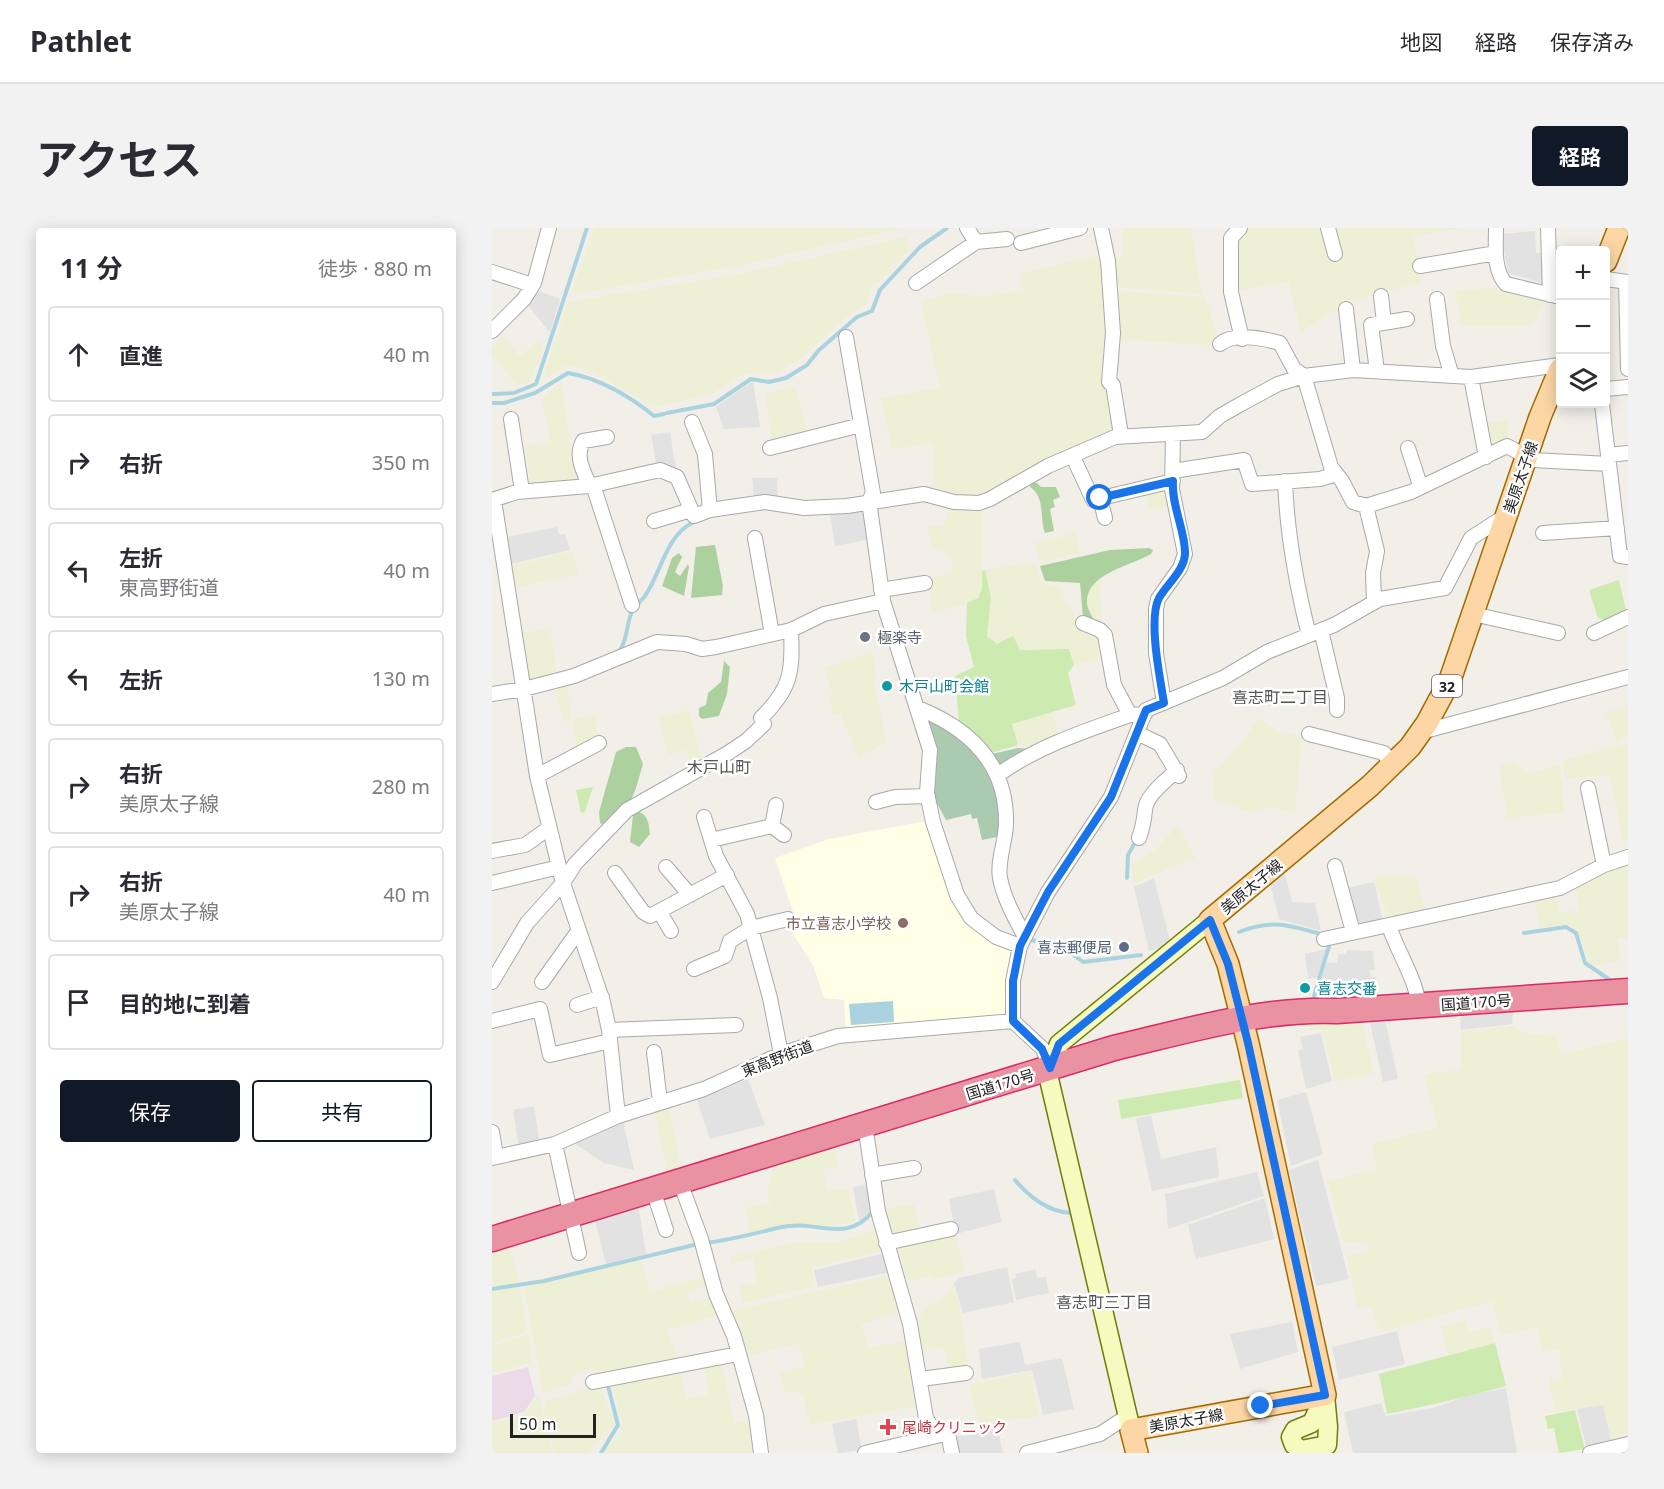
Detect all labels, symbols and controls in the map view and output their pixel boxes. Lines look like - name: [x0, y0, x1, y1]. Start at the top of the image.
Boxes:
- text: Pathlet: [30, 22, 132, 60]
- text: 地図: [1400, 28, 1442, 56]
- text: 経路: [1475, 28, 1517, 56]
- text: 保存済み: [1550, 28, 1634, 56]
- button: 経路: [1532, 126, 1628, 186]
- text: アクセス: [36, 130, 202, 187]
- map controls: [1556, 246, 1610, 408]
- button: +: [1556, 246, 1610, 300]
- text: 11 分: [60, 250, 123, 286]
- text: 徒歩 · 880 m: [318, 255, 432, 282]
- button: −: [1556, 300, 1610, 354]
- icon: ahead: [62, 338, 95, 371]
- text: 直進: [119, 340, 163, 370]
- text: 40 m: [383, 341, 430, 368]
- button: layers: [1556, 354, 1610, 408]
- street label: 美原太子線: [1498, 438, 1542, 516]
- icon: right: [62, 446, 95, 479]
- text: 右折: [119, 448, 163, 478]
- text: 350 m: [372, 449, 430, 476]
- route start: [1086, 484, 1112, 510]
- text: 左折: [119, 542, 163, 572]
- icon: left: [62, 554, 95, 587]
- text: 40 m: [383, 557, 430, 584]
- text: 東高野街道: [119, 574, 219, 601]
- place label: 極楽寺: [877, 627, 922, 647]
- marker: 極楽寺: [858, 630, 872, 644]
- icon: left: [62, 662, 95, 695]
- text: 左折: [119, 664, 163, 694]
- text: 130 m: [372, 665, 430, 692]
- road number: 32: [1432, 675, 1462, 697]
- place label: 木戸山町会館: [899, 676, 989, 696]
- marker: 木戸山町会館: [880, 679, 894, 693]
- district label: 喜志町二丁目: [1232, 686, 1328, 708]
- district label: 木戸山町: [687, 756, 751, 778]
- text: 右折: [119, 758, 163, 788]
- icon: right: [62, 770, 95, 803]
- text: 280 m: [372, 773, 430, 800]
- text: 美原太子線: [119, 790, 219, 817]
- street label: 美原太子線: [1216, 854, 1286, 918]
- text: 右折: [119, 866, 163, 896]
- icon: right: [62, 878, 95, 911]
- text: 40 m: [383, 881, 430, 908]
- text: 美原太子線: [119, 898, 219, 925]
- place label: 市立喜志小学校: [786, 913, 891, 933]
- marker: 市立喜志小学校: [896, 916, 910, 930]
- place label: 喜志郵便局: [1037, 937, 1112, 957]
- marker: 喜志郵便局: [1117, 940, 1131, 954]
- place label: 喜志交番: [1317, 978, 1377, 998]
- marker: 喜志交番: [1298, 981, 1312, 995]
- icon: arrive: [62, 986, 95, 1019]
- text: 目的地に到着: [119, 988, 251, 1018]
- street label: 国道170号: [1440, 990, 1512, 1014]
- street label: 東高野街道: [738, 1035, 816, 1081]
- street label: 国道170号: [963, 1064, 1037, 1104]
- button: 保存: [60, 1080, 240, 1142]
- button: 共有: [252, 1080, 432, 1142]
- district label: 喜志町三丁目: [1056, 1291, 1152, 1313]
- route end: [1247, 1392, 1273, 1418]
- street label: 美原太子線: [1147, 1404, 1225, 1436]
- scale bar: [510, 1411, 596, 1438]
- text: 50 m: [519, 1413, 556, 1435]
- place label: 尾崎クリニック: [902, 1417, 1007, 1437]
- marker: 尾崎クリニック: [879, 1418, 897, 1436]

